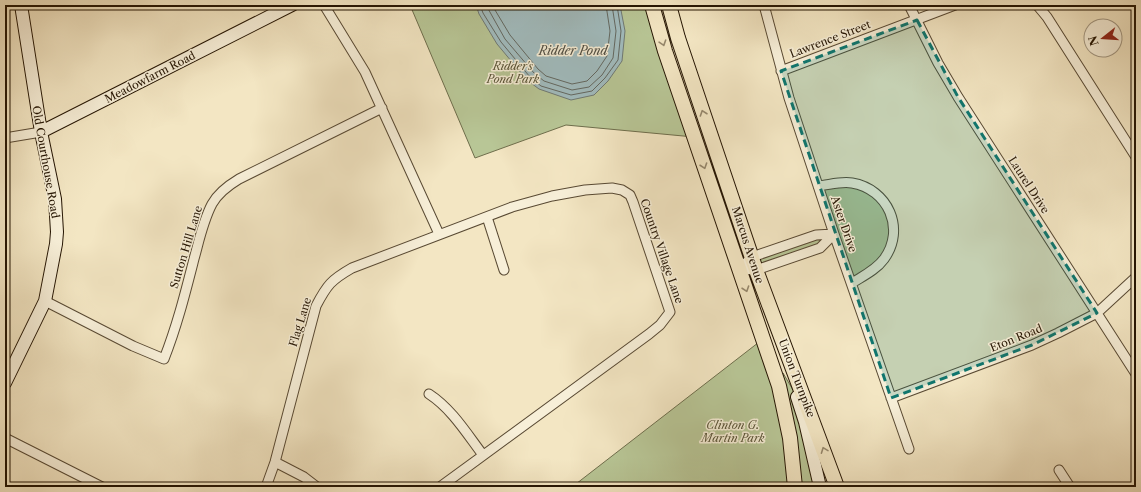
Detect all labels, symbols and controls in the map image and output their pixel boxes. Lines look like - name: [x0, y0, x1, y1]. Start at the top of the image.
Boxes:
- street label: Lawrence Street: [788, 17, 872, 61]
- north arrow: [1083, 18, 1123, 58]
- text: N: [1085, 34, 1102, 48]
- one-way arrow: [658, 39, 666, 46]
- water label: Ridder Pond: [538, 43, 609, 58]
- street label: Meadowfarm Road: [102, 48, 198, 106]
- park label: Ridder's Pond Park: [486, 59, 539, 86]
- street label: Old Courthouse Road: [29, 105, 63, 220]
- one-way arrow: [700, 110, 708, 117]
- street label: Laurel Drive: [1005, 154, 1053, 216]
- one-way arrow: [699, 162, 708, 169]
- street label: Aster Drive: [827, 193, 860, 254]
- street label: Country Village Lane: [637, 197, 687, 305]
- street label: Sutton Hill Lane: [167, 204, 205, 290]
- street label: Marcus Avenue: [729, 205, 767, 285]
- one-way arrow: [741, 285, 750, 292]
- street label: Flag Lane: [286, 296, 314, 348]
- street label: Eton Road: [988, 321, 1045, 355]
- street label: Union Turnpike: [776, 337, 818, 419]
- park label: Clinton G. Martin Park: [700, 418, 765, 445]
- one-way arrow: [820, 447, 828, 454]

